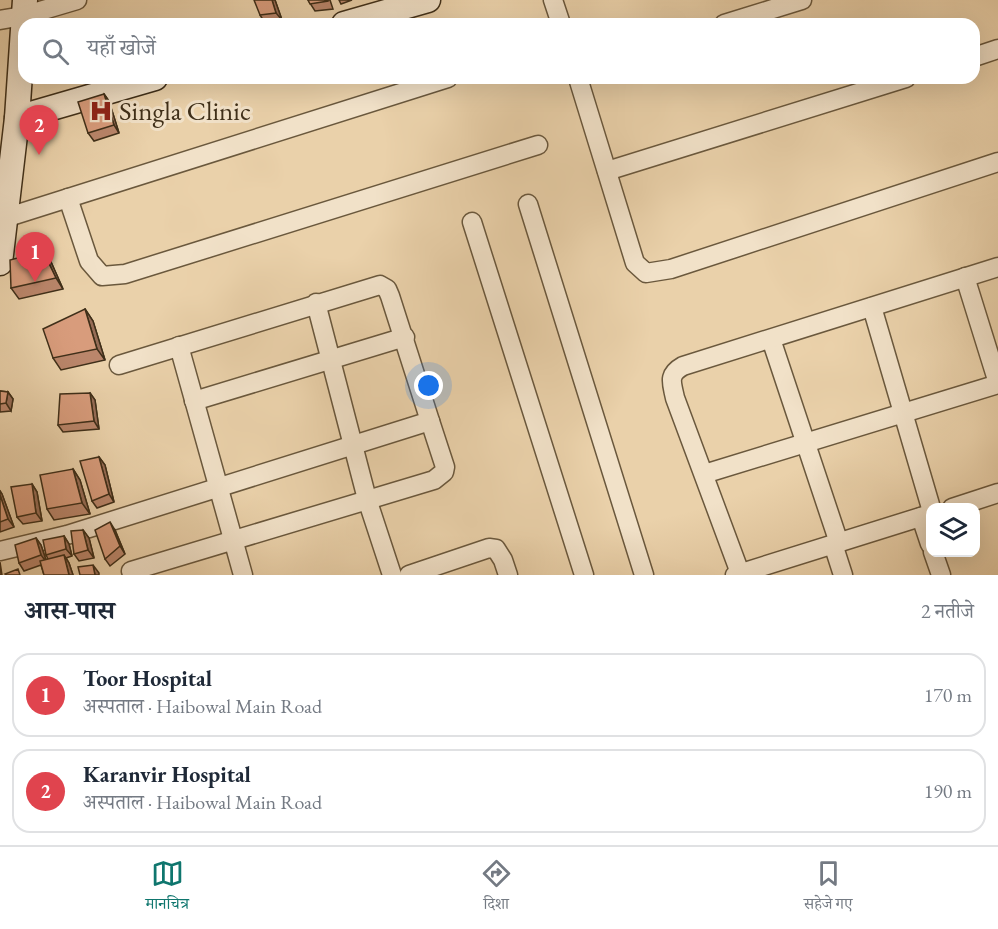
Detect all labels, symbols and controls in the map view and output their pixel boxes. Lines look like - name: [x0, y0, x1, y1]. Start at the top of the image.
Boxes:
- search box: [18, 18, 980, 84]
- text: यहाँ खोजें: [87, 33, 156, 62]
- icon: search: [39, 35, 72, 68]
- place label: Singla Clinic: [119, 93, 251, 128]
- hospital icon: Singla Clinic: [88, 98, 114, 124]
- pin: 2: [20, 106, 58, 155]
- pin: 1: [15, 232, 54, 282]
- your location: [414, 371, 443, 400]
- map controls: [926, 503, 980, 557]
- button: layers: [926, 503, 980, 557]
- text: आस-पास: [24, 593, 115, 627]
- text: 2 नतीजे: [921, 598, 974, 624]
- text: Toor Hospital: [83, 664, 212, 693]
- text: 1: [40, 682, 51, 708]
- text: 170 m: [924, 682, 972, 708]
- text: अस्पताल · Haibowal Main Road: [83, 693, 322, 719]
- text: Karanvir Hospital: [83, 760, 251, 789]
- text: 2: [40, 778, 51, 804]
- text: 190 m: [924, 778, 972, 804]
- text: अस्पताल · Haibowal Main Road: [83, 789, 322, 815]
- tab: मानचित्र: [145, 857, 189, 919]
- tab: दिशा: [480, 857, 513, 919]
- tab: सहेजे गए: [804, 857, 852, 919]

